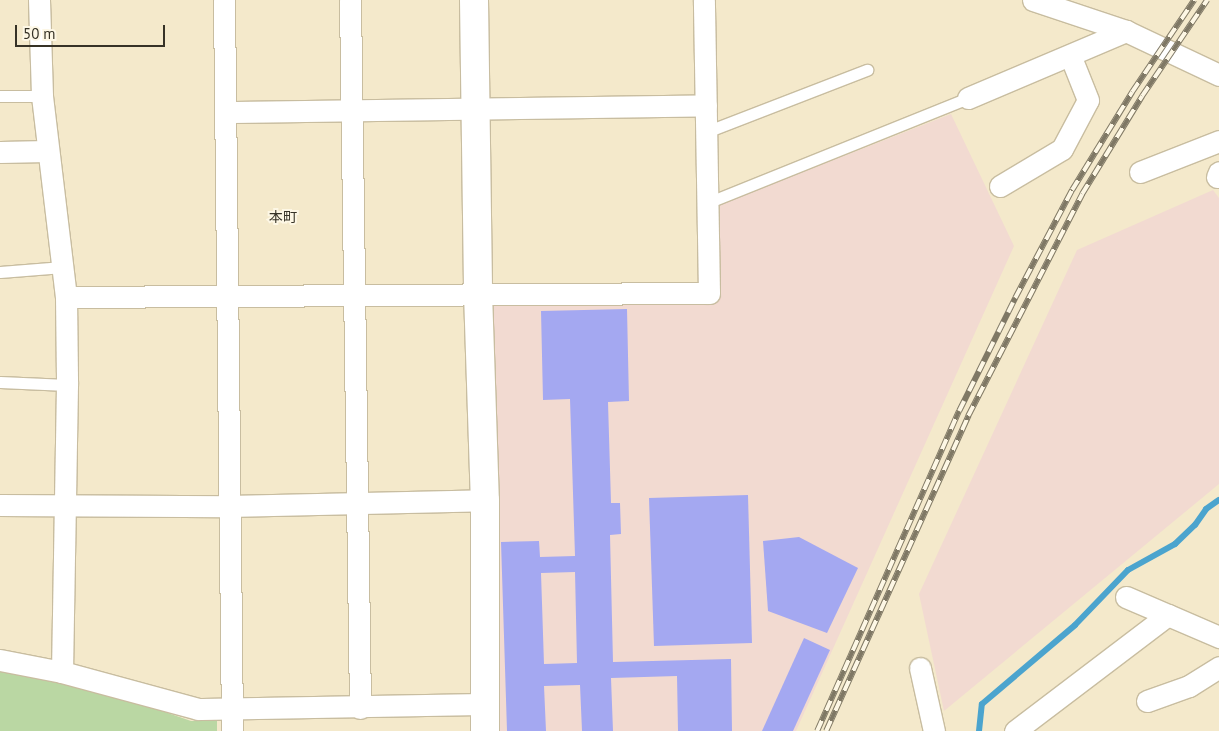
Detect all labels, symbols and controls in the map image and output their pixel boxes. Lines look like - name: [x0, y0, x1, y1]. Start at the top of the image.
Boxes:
- scale bar: [18, 15, 168, 47]
- text: 50 m: [23, 24, 56, 43]
- district label: 本町: [269, 209, 297, 225]

